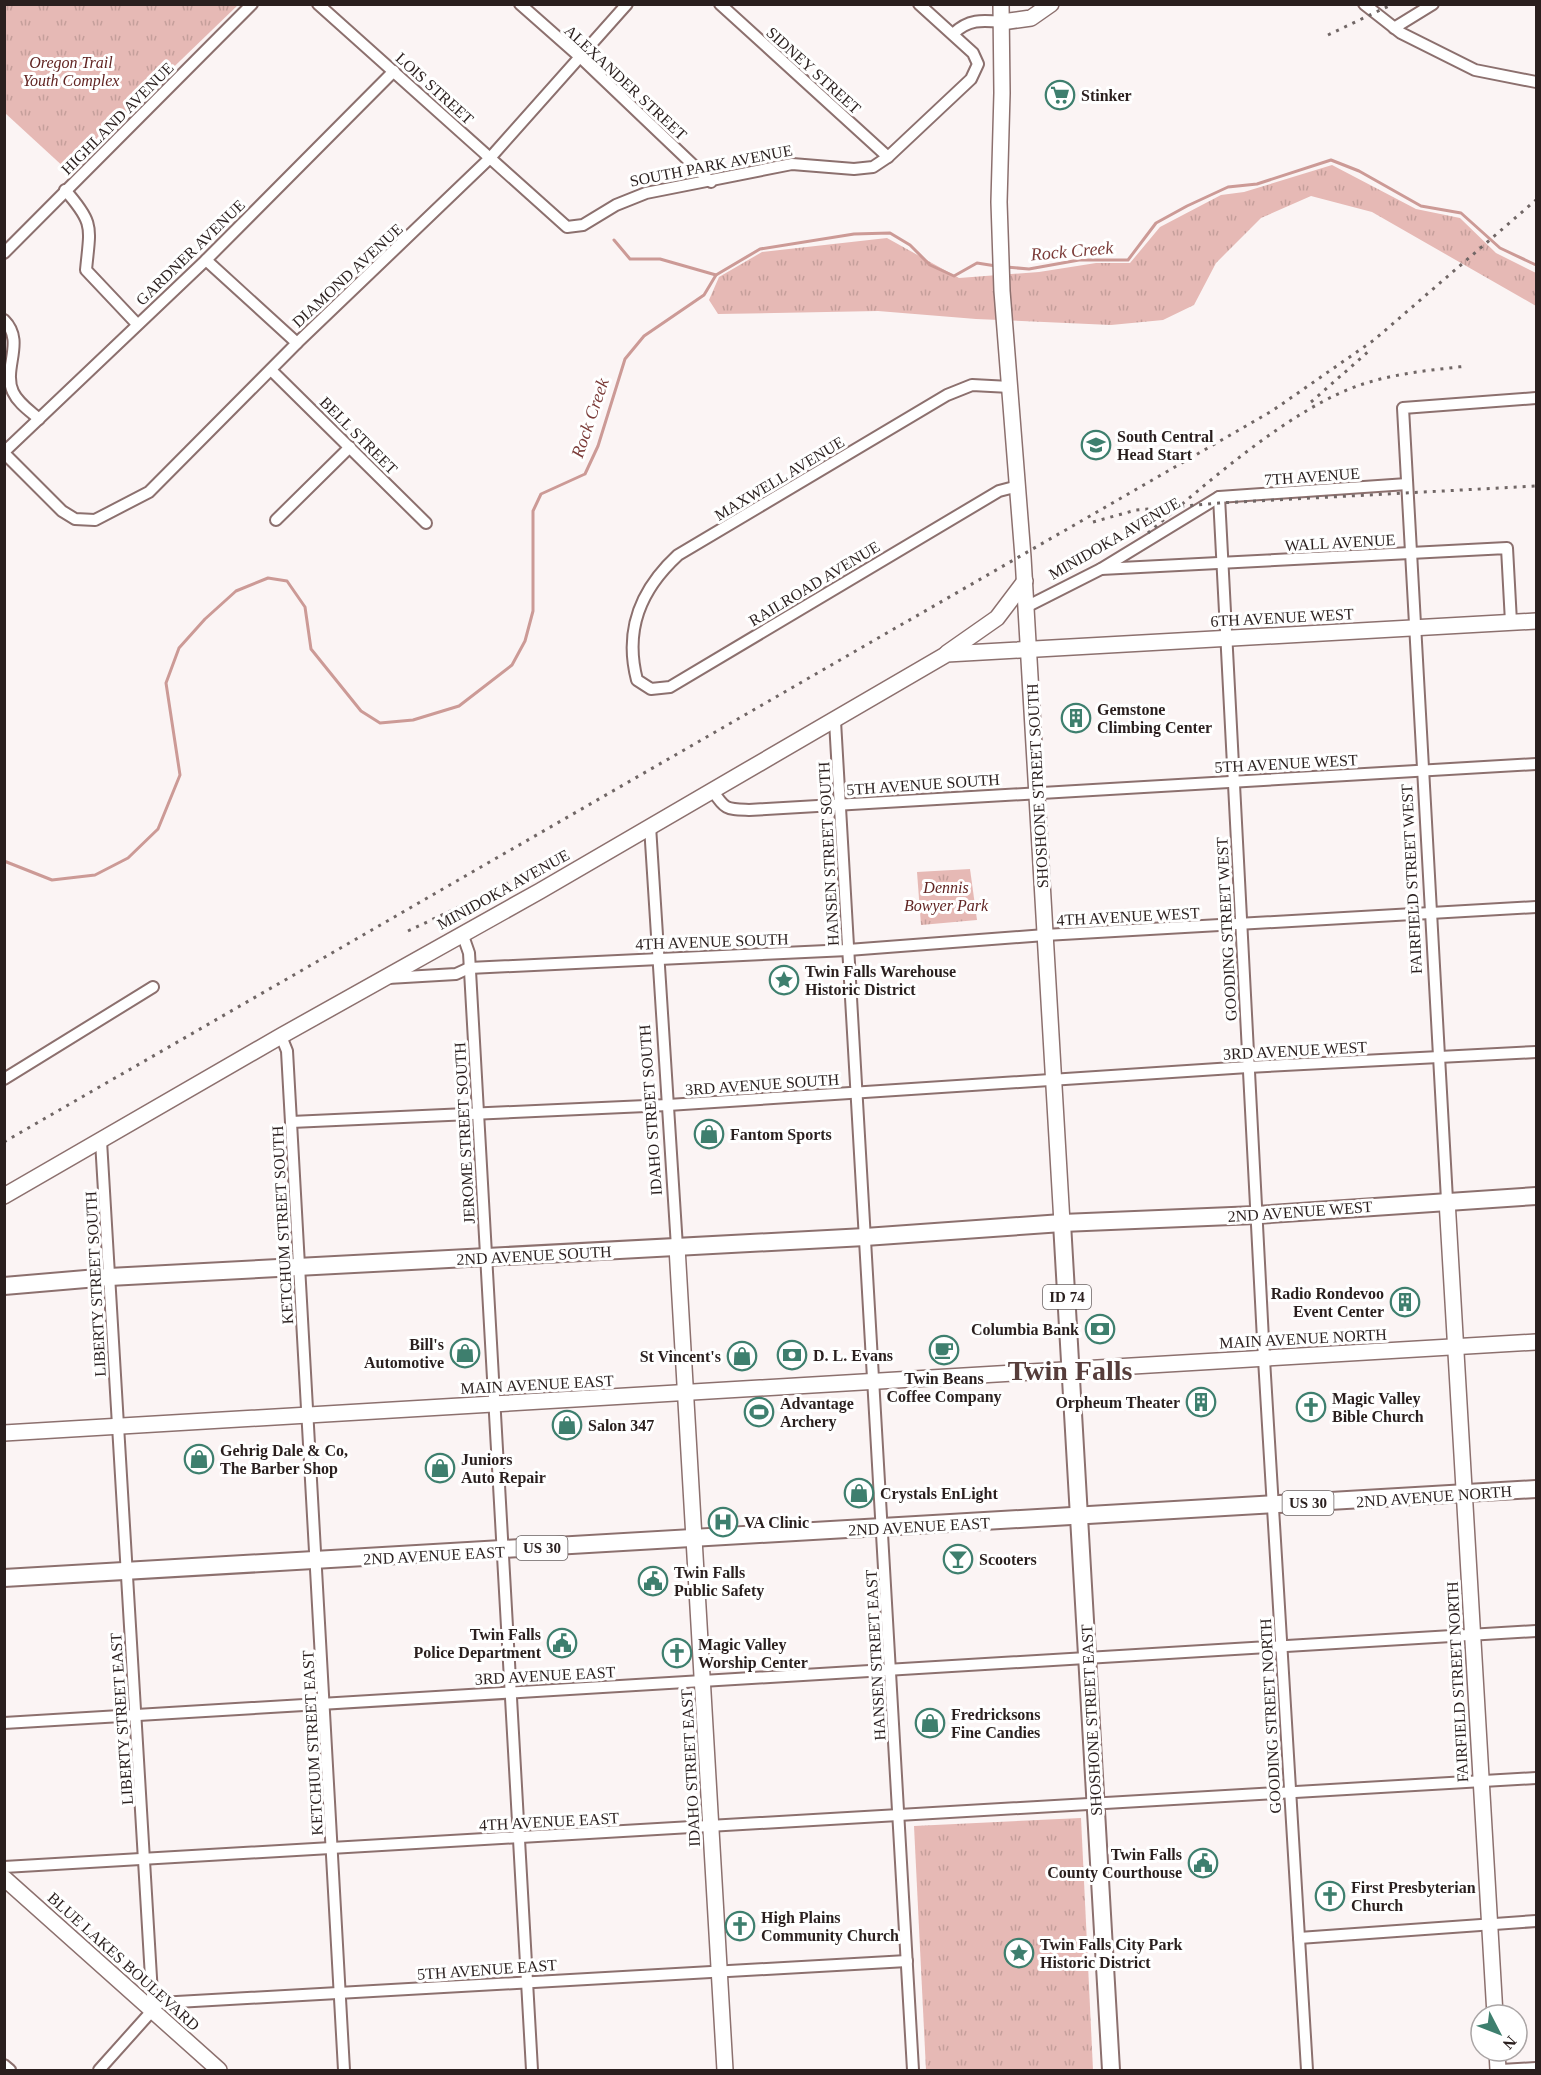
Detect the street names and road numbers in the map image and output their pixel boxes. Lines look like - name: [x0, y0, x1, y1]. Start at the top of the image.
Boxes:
- street label: ALEXANDER STREET: [561, 21, 690, 143]
- street label: SIDNEY STREET: [763, 24, 864, 117]
- street label: LOIS STREET: [392, 49, 477, 128]
- street label: HIGHLAND AVENUE: [58, 59, 177, 178]
- street label: SOUTH PARK AVENUE: [628, 141, 794, 190]
- street label: GARDNER AVENUE: [133, 196, 248, 309]
- street label: DIAMOND AVENUE: [289, 220, 406, 331]
- street label: BELL STREET: [317, 393, 401, 478]
- street label: MAXWELL AVENUE: [711, 433, 847, 524]
- street label: 7TH AVENUE: [1263, 465, 1361, 488]
- street label: MINIDOKA AVENUE: [1046, 494, 1183, 583]
- street label: WALL AVENUE: [1284, 531, 1396, 554]
- street label: RAILROAD AVENUE: [746, 538, 883, 629]
- street label: 6TH AVENUE WEST: [1210, 605, 1354, 630]
- street label: SHOSHONE STREET SOUTH: [1024, 683, 1051, 889]
- street label: 5TH AVENUE WEST: [1214, 751, 1358, 776]
- street label: HANSEN STREET SOUTH: [815, 761, 842, 947]
- street label: 5TH AVENUE SOUTH: [846, 771, 1001, 798]
- street label: FAIRFIELD STREET WEST: [1398, 783, 1425, 974]
- street label: GOODING STREET WEST: [1213, 836, 1240, 1021]
- street label: MINIDOKA AVENUE: [434, 846, 572, 933]
- street label: 4TH AVENUE WEST: [1056, 904, 1200, 929]
- street label: 4TH AVENUE SOUTH: [635, 930, 789, 953]
- street label: IDAHO STREET SOUTH: [636, 1024, 665, 1196]
- street label: 3RD AVENUE WEST: [1223, 1038, 1368, 1063]
- street label: JEROME STREET SOUTH: [451, 1041, 478, 1224]
- street label: 3RD AVENUE SOUTH: [684, 1071, 840, 1098]
- street label: KETCHUM STREET SOUTH: [269, 1125, 296, 1325]
- street label: LIBERTY STREET SOUTH: [82, 1190, 109, 1377]
- street label: 2ND AVENUE WEST: [1227, 1198, 1373, 1225]
- street label: 2ND AVENUE SOUTH: [456, 1243, 612, 1268]
- road number: ID 74: [1043, 1285, 1091, 1309]
- street label: MAIN AVENUE NORTH: [1219, 1326, 1388, 1351]
- street label: MAIN AVENUE EAST: [460, 1372, 614, 1397]
- street label: 2ND AVENUE NORTH: [1356, 1483, 1513, 1510]
- road number: US 30: [1282, 1491, 1334, 1515]
- street label: 2ND AVENUE EAST: [848, 1514, 991, 1539]
- road number: US 30: [516, 1536, 568, 1560]
- street label: 2ND AVENUE EAST: [363, 1543, 506, 1568]
- street label: HANSEN STREET EAST: [863, 1569, 888, 1741]
- street label: FAIRFIELD STREET NORTH: [1444, 1581, 1471, 1783]
- street label: GOODING STREET NORTH: [1257, 1618, 1284, 1814]
- street label: SHOSHONE STREET EAST: [1078, 1624, 1105, 1816]
- street label: LIBERTY STREET EAST: [107, 1632, 136, 1806]
- street label: KETCHUM STREET EAST: [299, 1650, 326, 1836]
- street label: 3RD AVENUE EAST: [474, 1663, 616, 1688]
- street label: IDAHO STREET EAST: [678, 1688, 703, 1847]
- street label: 4TH AVENUE EAST: [479, 1809, 620, 1834]
- street label: BLUE LAKES BOULEVARD: [44, 1889, 203, 2034]
- street label: 5TH AVENUE EAST: [417, 1956, 558, 1983]

